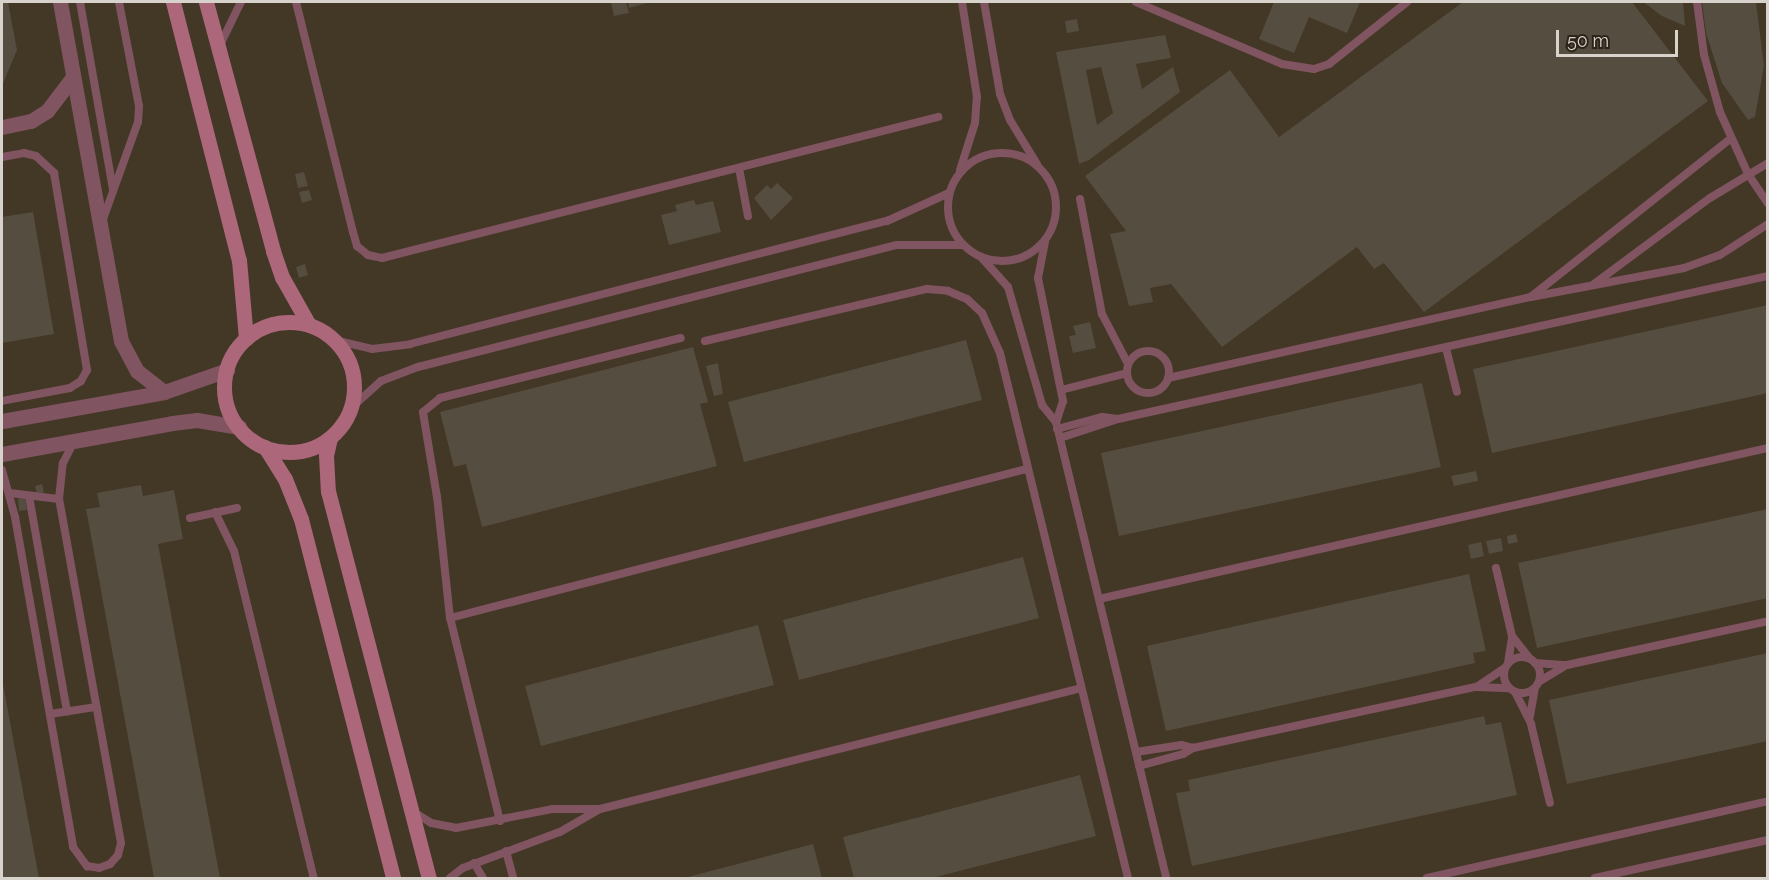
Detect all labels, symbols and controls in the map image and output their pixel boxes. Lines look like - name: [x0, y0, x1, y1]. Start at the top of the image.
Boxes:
- scale bar: [1559, 18, 1680, 56]
- text: 50 m: [1567, 30, 1609, 51]

